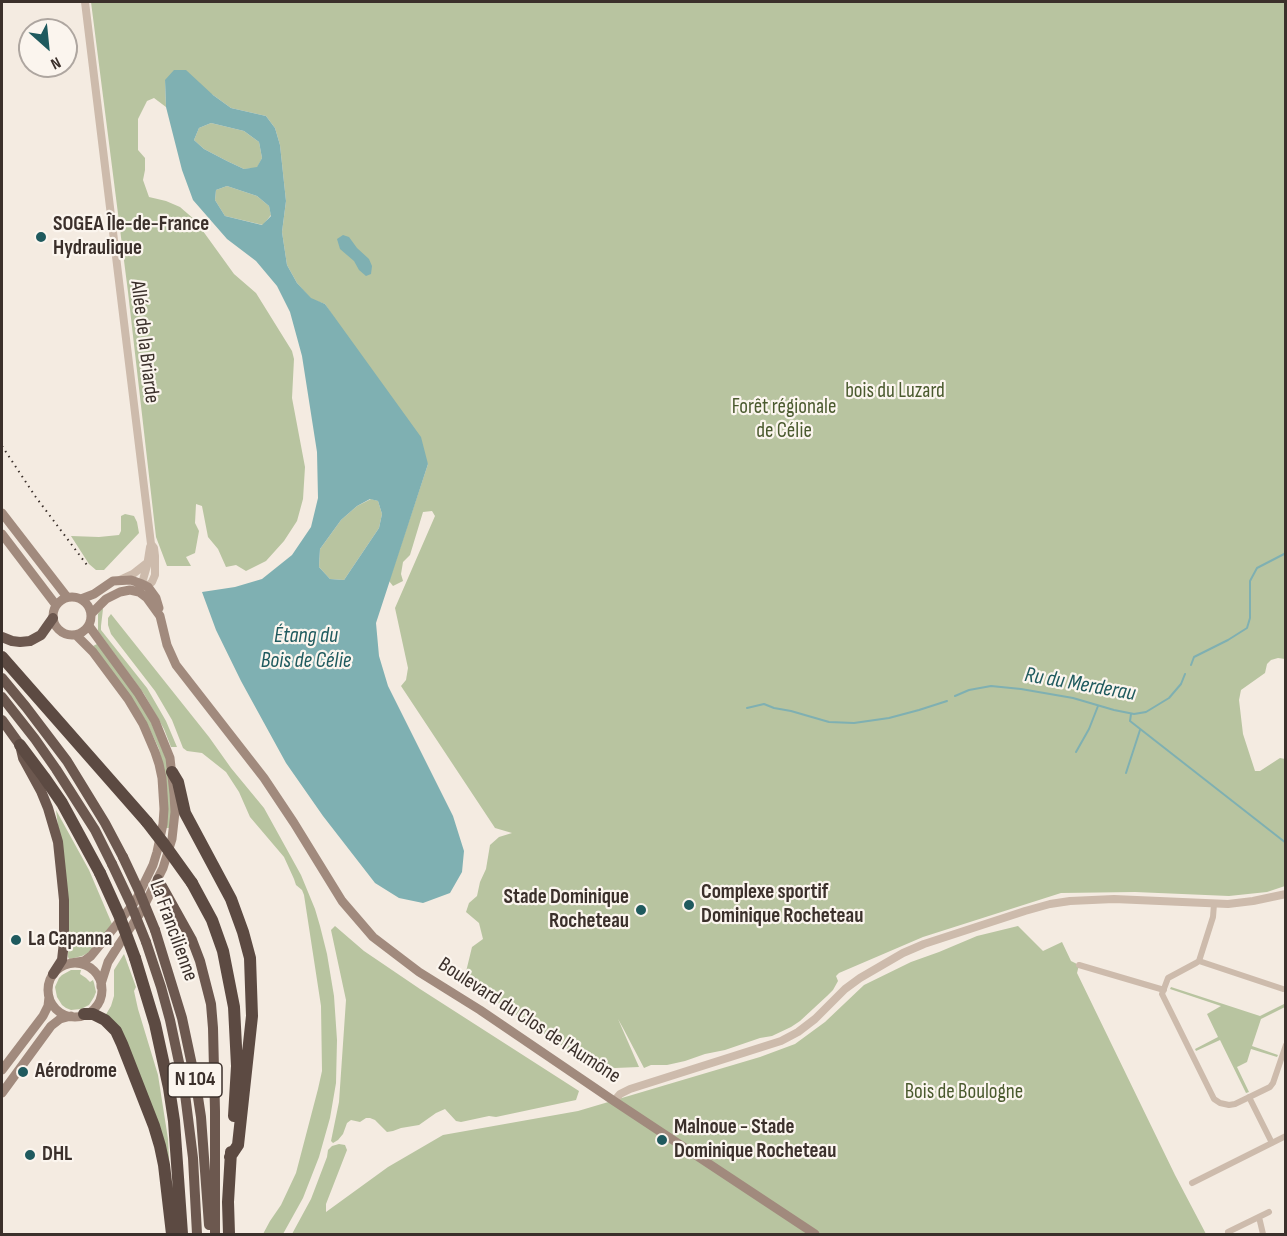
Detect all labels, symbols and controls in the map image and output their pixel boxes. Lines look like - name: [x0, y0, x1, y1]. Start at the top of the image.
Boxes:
- north arrow: [18, 18, 78, 78]
- text: N: [47, 52, 64, 73]
- place label: SOGEA Île-de-France Hydraulique: [53, 212, 209, 262]
- marker: SOGEA Île-de-France Hydraulique: [34, 230, 48, 244]
- street label: Allée de la Briarde: [124, 279, 164, 405]
- park label: bois du Luzard: [845, 379, 945, 405]
- park label: Forêt régionale de Célie: [732, 395, 836, 445]
- water label: Étang du Bois de Célie: [261, 623, 351, 674]
- water label: Ru du Merderau: [1022, 662, 1138, 708]
- street label: La Francilienne: [143, 877, 203, 985]
- place label: Complexe sportif Dominique Rocheteau: [701, 880, 863, 930]
- place label: Stade Dominique Rocheteau: [504, 885, 629, 935]
- marker: Complexe sportif Dominique Rocheteau: [682, 898, 696, 912]
- marker: Stade Dominique Rocheteau: [634, 903, 648, 917]
- place label: La Capanna: [28, 927, 112, 953]
- marker: La Capanna: [9, 933, 23, 947]
- street label: Boulevard du Clos de l'Aumône: [433, 953, 625, 1089]
- place label: Aérodrome: [35, 1059, 117, 1085]
- road number: N 104: [168, 1063, 222, 1097]
- marker: Aérodrome: [16, 1065, 30, 1079]
- park label: Bois de Boulogne: [905, 1080, 1023, 1106]
- place label: Malnoue - Stade Dominique Rocheteau: [674, 1115, 836, 1165]
- marker: Malnoue - Stade Dominique Rocheteau: [655, 1133, 669, 1147]
- place label: DHL: [42, 1142, 72, 1168]
- marker: DHL: [23, 1148, 37, 1162]

